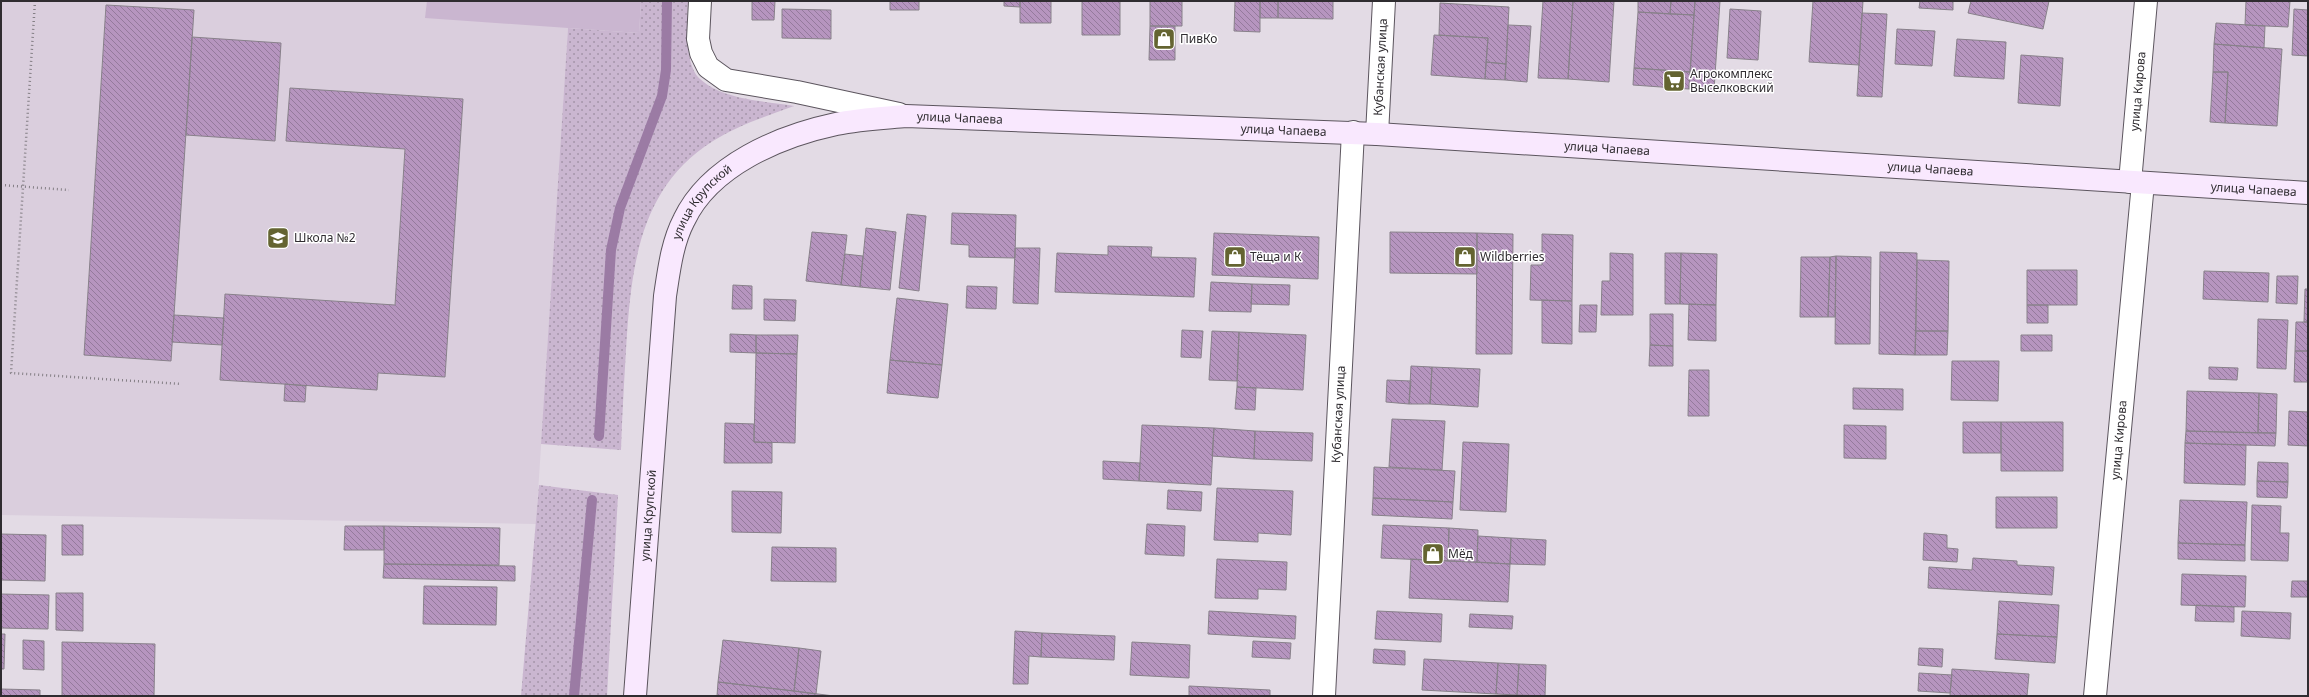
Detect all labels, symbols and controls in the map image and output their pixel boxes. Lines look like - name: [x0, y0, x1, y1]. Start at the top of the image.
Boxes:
- street label: Кубанская улица: [1369, 18, 1391, 116]
- shop icon: ПивКо: [1151, 26, 1177, 52]
- place label: ПивКо: [1180, 30, 1217, 47]
- street label: улица Кирова: [2126, 51, 2150, 132]
- place label: Агрокомплекс Выселковский: [1690, 65, 1774, 96]
- supermarket icon: Агрокомплекс Выселковский: [1661, 68, 1687, 94]
- street label: улица Чапаева: [917, 107, 1003, 128]
- street label: улица Чапаева: [1240, 120, 1327, 140]
- street label: улица Чапаева: [1564, 137, 1651, 159]
- street label: улица Чапаева: [1887, 157, 1974, 180]
- street label: улица Крупской: [668, 160, 735, 242]
- street label: улица Чапаева: [2210, 178, 2297, 200]
- school or university icon: Школа №2: [265, 225, 291, 251]
- place label: Школа №2: [294, 229, 356, 246]
- shop icon: Тёща и К: [1222, 244, 1248, 270]
- shop icon: Wildberries: [1452, 244, 1478, 270]
- place label: Тёща и К: [1250, 248, 1302, 265]
- place label: Wildberries: [1480, 248, 1545, 265]
- street label: Кубанская улица: [1327, 365, 1349, 464]
- street label: улица Кирова: [2106, 399, 2131, 481]
- street label: улица Крупской: [636, 469, 660, 562]
- shop icon: Мёд: [1420, 541, 1446, 567]
- place label: Мёд: [1448, 545, 1473, 562]

